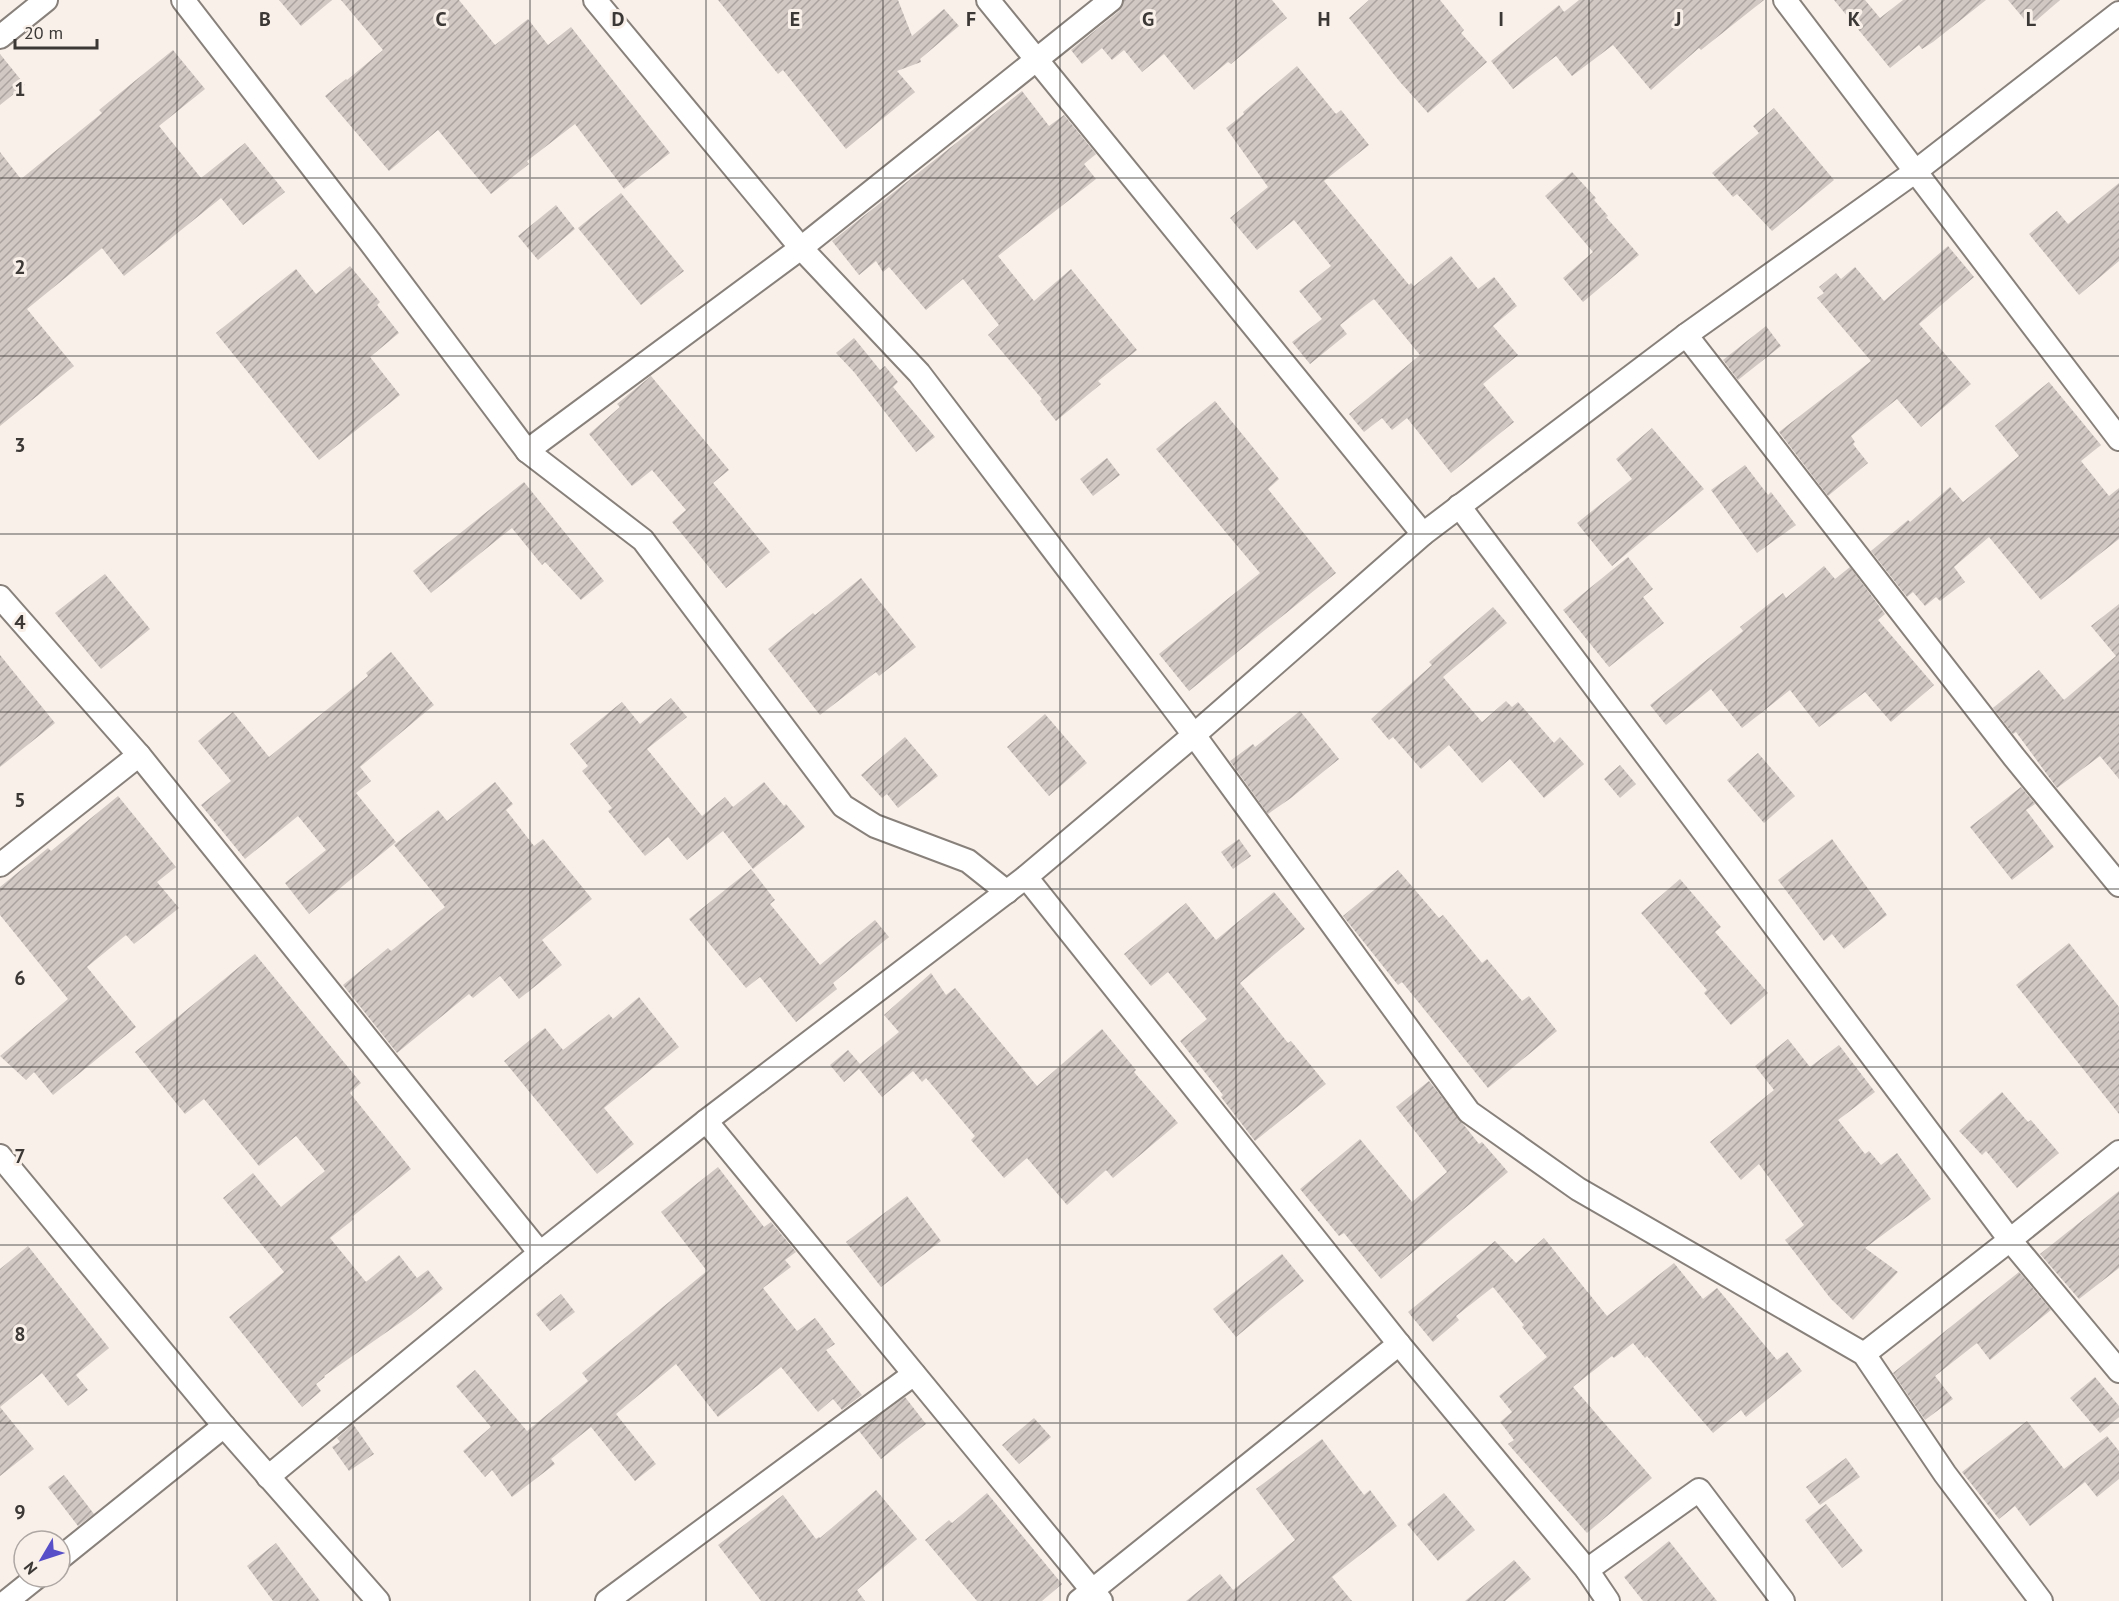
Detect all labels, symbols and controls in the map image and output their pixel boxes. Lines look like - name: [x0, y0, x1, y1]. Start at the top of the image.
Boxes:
- text: B: [259, 6, 271, 32]
- text: C: [435, 6, 447, 32]
- text: D: [612, 6, 625, 32]
- text: E: [790, 6, 800, 32]
- text: F: [966, 6, 976, 32]
- text: G: [1142, 6, 1154, 32]
- text: H: [1317, 6, 1331, 32]
- text: I: [1498, 6, 1504, 32]
- text: J: [1674, 6, 1681, 32]
- text: K: [1848, 6, 1861, 32]
- text: L: [2026, 6, 2037, 32]
- scale bar: [15, 12, 98, 50]
- text: 20 m: [24, 21, 63, 44]
- text: 1: [14, 76, 26, 102]
- text: 2: [14, 254, 26, 280]
- text: 3: [14, 432, 26, 458]
- text: 4: [14, 609, 26, 635]
- text: 5: [14, 787, 26, 813]
- text: 6: [14, 965, 26, 991]
- text: 7: [14, 1143, 26, 1169]
- text: 8: [14, 1321, 26, 1347]
- text: 9: [14, 1499, 26, 1525]
- north arrow: [12, 1529, 72, 1589]
- text: N: [19, 1558, 41, 1579]

